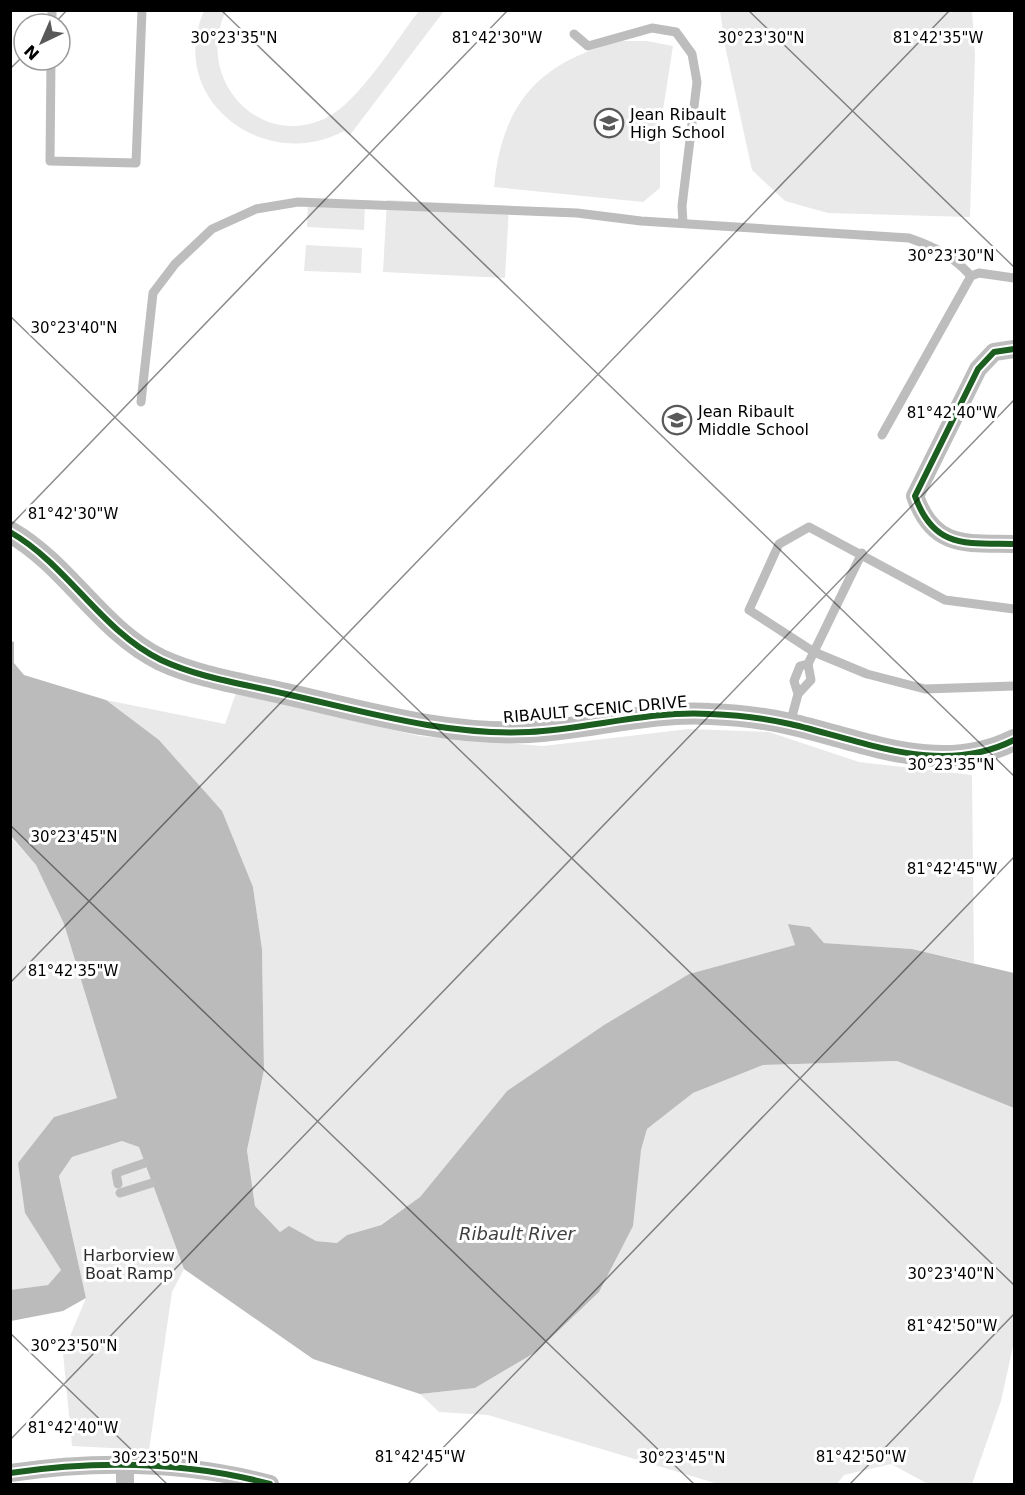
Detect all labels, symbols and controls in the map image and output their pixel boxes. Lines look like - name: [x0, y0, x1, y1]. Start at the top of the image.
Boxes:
- north arrow: [12, 12, 72, 72]
- text: 30°23'35"N: [190, 29, 278, 47]
- text: 81°42'30"W: [452, 29, 542, 47]
- text: 30°23'30"N: [717, 29, 805, 47]
- text: 81°42'35"W: [893, 29, 983, 47]
- text: N: [21, 41, 43, 64]
- place label: Jean Ribault High School: [629, 105, 726, 142]
- school or university icon: Jean Ribault High School: [593, 107, 625, 139]
- text: 30°23'30"N: [907, 247, 995, 265]
- text: 30°23'40"N: [30, 319, 118, 337]
- place label: Jean Ribault Middle School: [697, 402, 809, 439]
- school or university icon: Jean Ribault Middle School: [661, 404, 693, 436]
- text: 81°42'40"W: [907, 404, 997, 422]
- text: 81°42'30"W: [28, 505, 118, 523]
- street label: RIBAULT SCENIC DRIVE: [502, 692, 688, 727]
- text: 30°23'35"N: [907, 756, 995, 774]
- text: 30°23'45"N: [30, 828, 118, 846]
- text: 81°42'45"W: [907, 860, 997, 878]
- text: 81°42'35"W: [28, 962, 118, 980]
- water label: Ribault River: [459, 1223, 576, 1244]
- park label: Harborview Boat Ramp: [83, 1246, 175, 1283]
- text: 30°23'40"N: [907, 1265, 995, 1283]
- text: 81°42'50"W: [907, 1317, 997, 1335]
- text: 30°23'50"N: [30, 1337, 118, 1355]
- text: 81°42'40"W: [28, 1419, 118, 1437]
- text: 81°42'45"W: [375, 1448, 465, 1466]
- text: 81°42'50"W: [816, 1448, 906, 1466]
- text: 30°23'50"N: [111, 1449, 199, 1467]
- text: 30°23'45"N: [638, 1449, 726, 1467]

